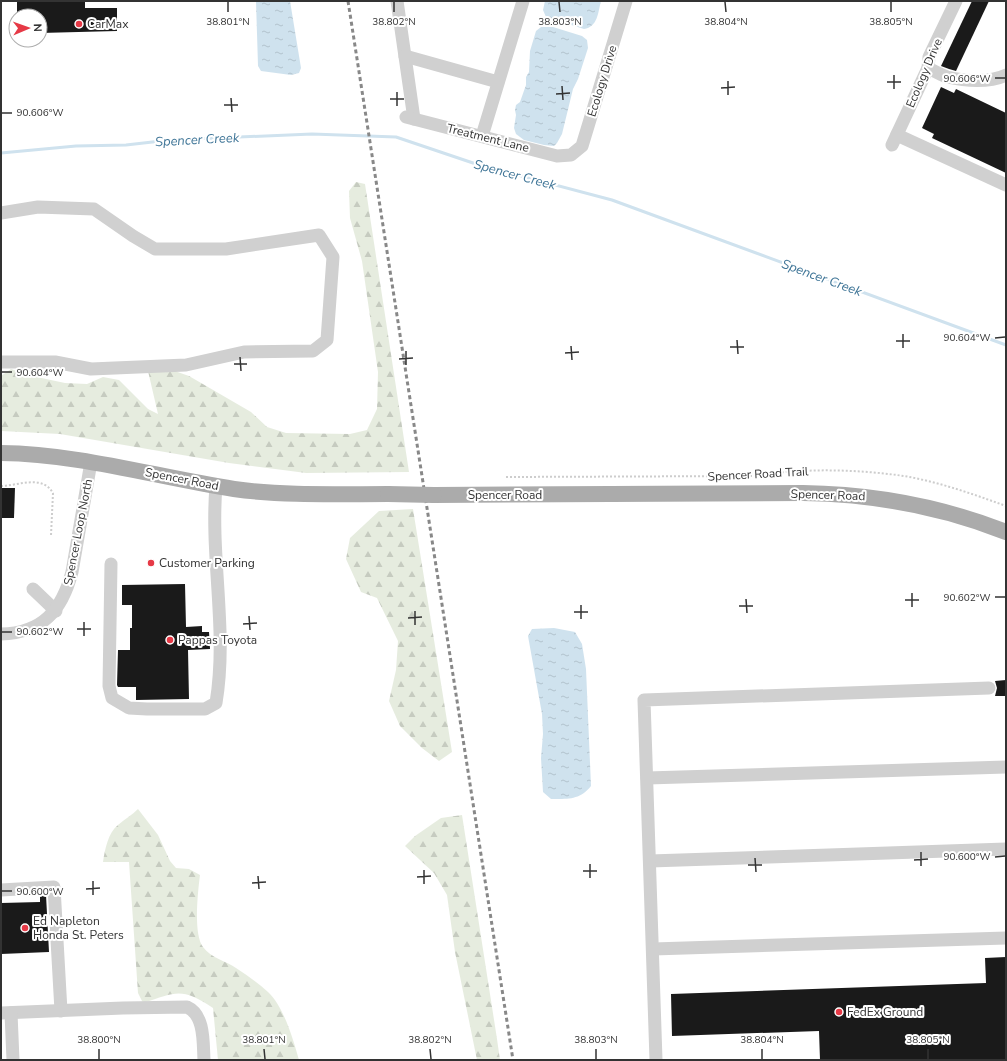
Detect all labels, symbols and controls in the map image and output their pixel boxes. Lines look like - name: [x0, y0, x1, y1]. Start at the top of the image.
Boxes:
- north arrow: [8, 8, 48, 48]
- text: 38.801°N: [206, 15, 250, 29]
- text: 38.802°N: [372, 15, 416, 29]
- text: 38.803°N: [538, 15, 582, 29]
- text: 38.804°N: [704, 15, 748, 29]
- text: 38.805°N: [869, 15, 913, 29]
- place label: CarMax: [87, 16, 129, 32]
- marker: CarMax: [74, 19, 84, 29]
- text: N: [30, 23, 45, 32]
- street label: Ecology Drive: [902, 36, 946, 110]
- street label: Ecology Drive: [584, 43, 620, 119]
- text: 90.606°W: [943, 72, 991, 86]
- text: 90.606°W: [16, 106, 64, 120]
- street label: Treatment Lane: [445, 120, 531, 156]
- water label: Spencer Creek: [154, 129, 240, 151]
- water label: Spencer Creek: [472, 155, 558, 195]
- water label: Spencer Creek: [779, 255, 865, 301]
- text: 90.604°W: [943, 331, 991, 345]
- text: 90.604°W: [16, 366, 64, 380]
- street label: Spencer Road Trail: [707, 463, 809, 485]
- street label: Spencer Road: [144, 464, 220, 494]
- street label: Spencer Loop North: [60, 478, 96, 586]
- street label: Spencer Road: [790, 486, 866, 504]
- street label: Spencer Road: [468, 487, 542, 503]
- place label: Customer Parking: [159, 555, 255, 571]
- marker: Customer Parking: [146, 558, 156, 568]
- text: 90.602°W: [943, 591, 991, 605]
- text: 90.602°W: [16, 625, 64, 639]
- place label: Pappas Toyota: [178, 632, 257, 648]
- marker: Pappas Toyota: [165, 635, 175, 645]
- text: 90.600°W: [943, 850, 991, 864]
- text: 90.600°W: [16, 885, 64, 899]
- place label: Ed Napleton Honda St. Peters: [33, 913, 124, 943]
- marker: Ed Napleton Honda St. Peters: [20, 923, 30, 933]
- place label: FedEx Ground: [847, 1004, 923, 1020]
- marker: FedEx Ground: [834, 1007, 844, 1017]
- text: 38.800°N: [77, 1033, 121, 1047]
- text: 38.801°N: [242, 1033, 286, 1047]
- text: 38.802°N: [408, 1033, 452, 1047]
- text: 38.803°N: [574, 1033, 618, 1047]
- text: 38.804°N: [740, 1033, 784, 1047]
- text: 38.805°N: [906, 1033, 950, 1047]

